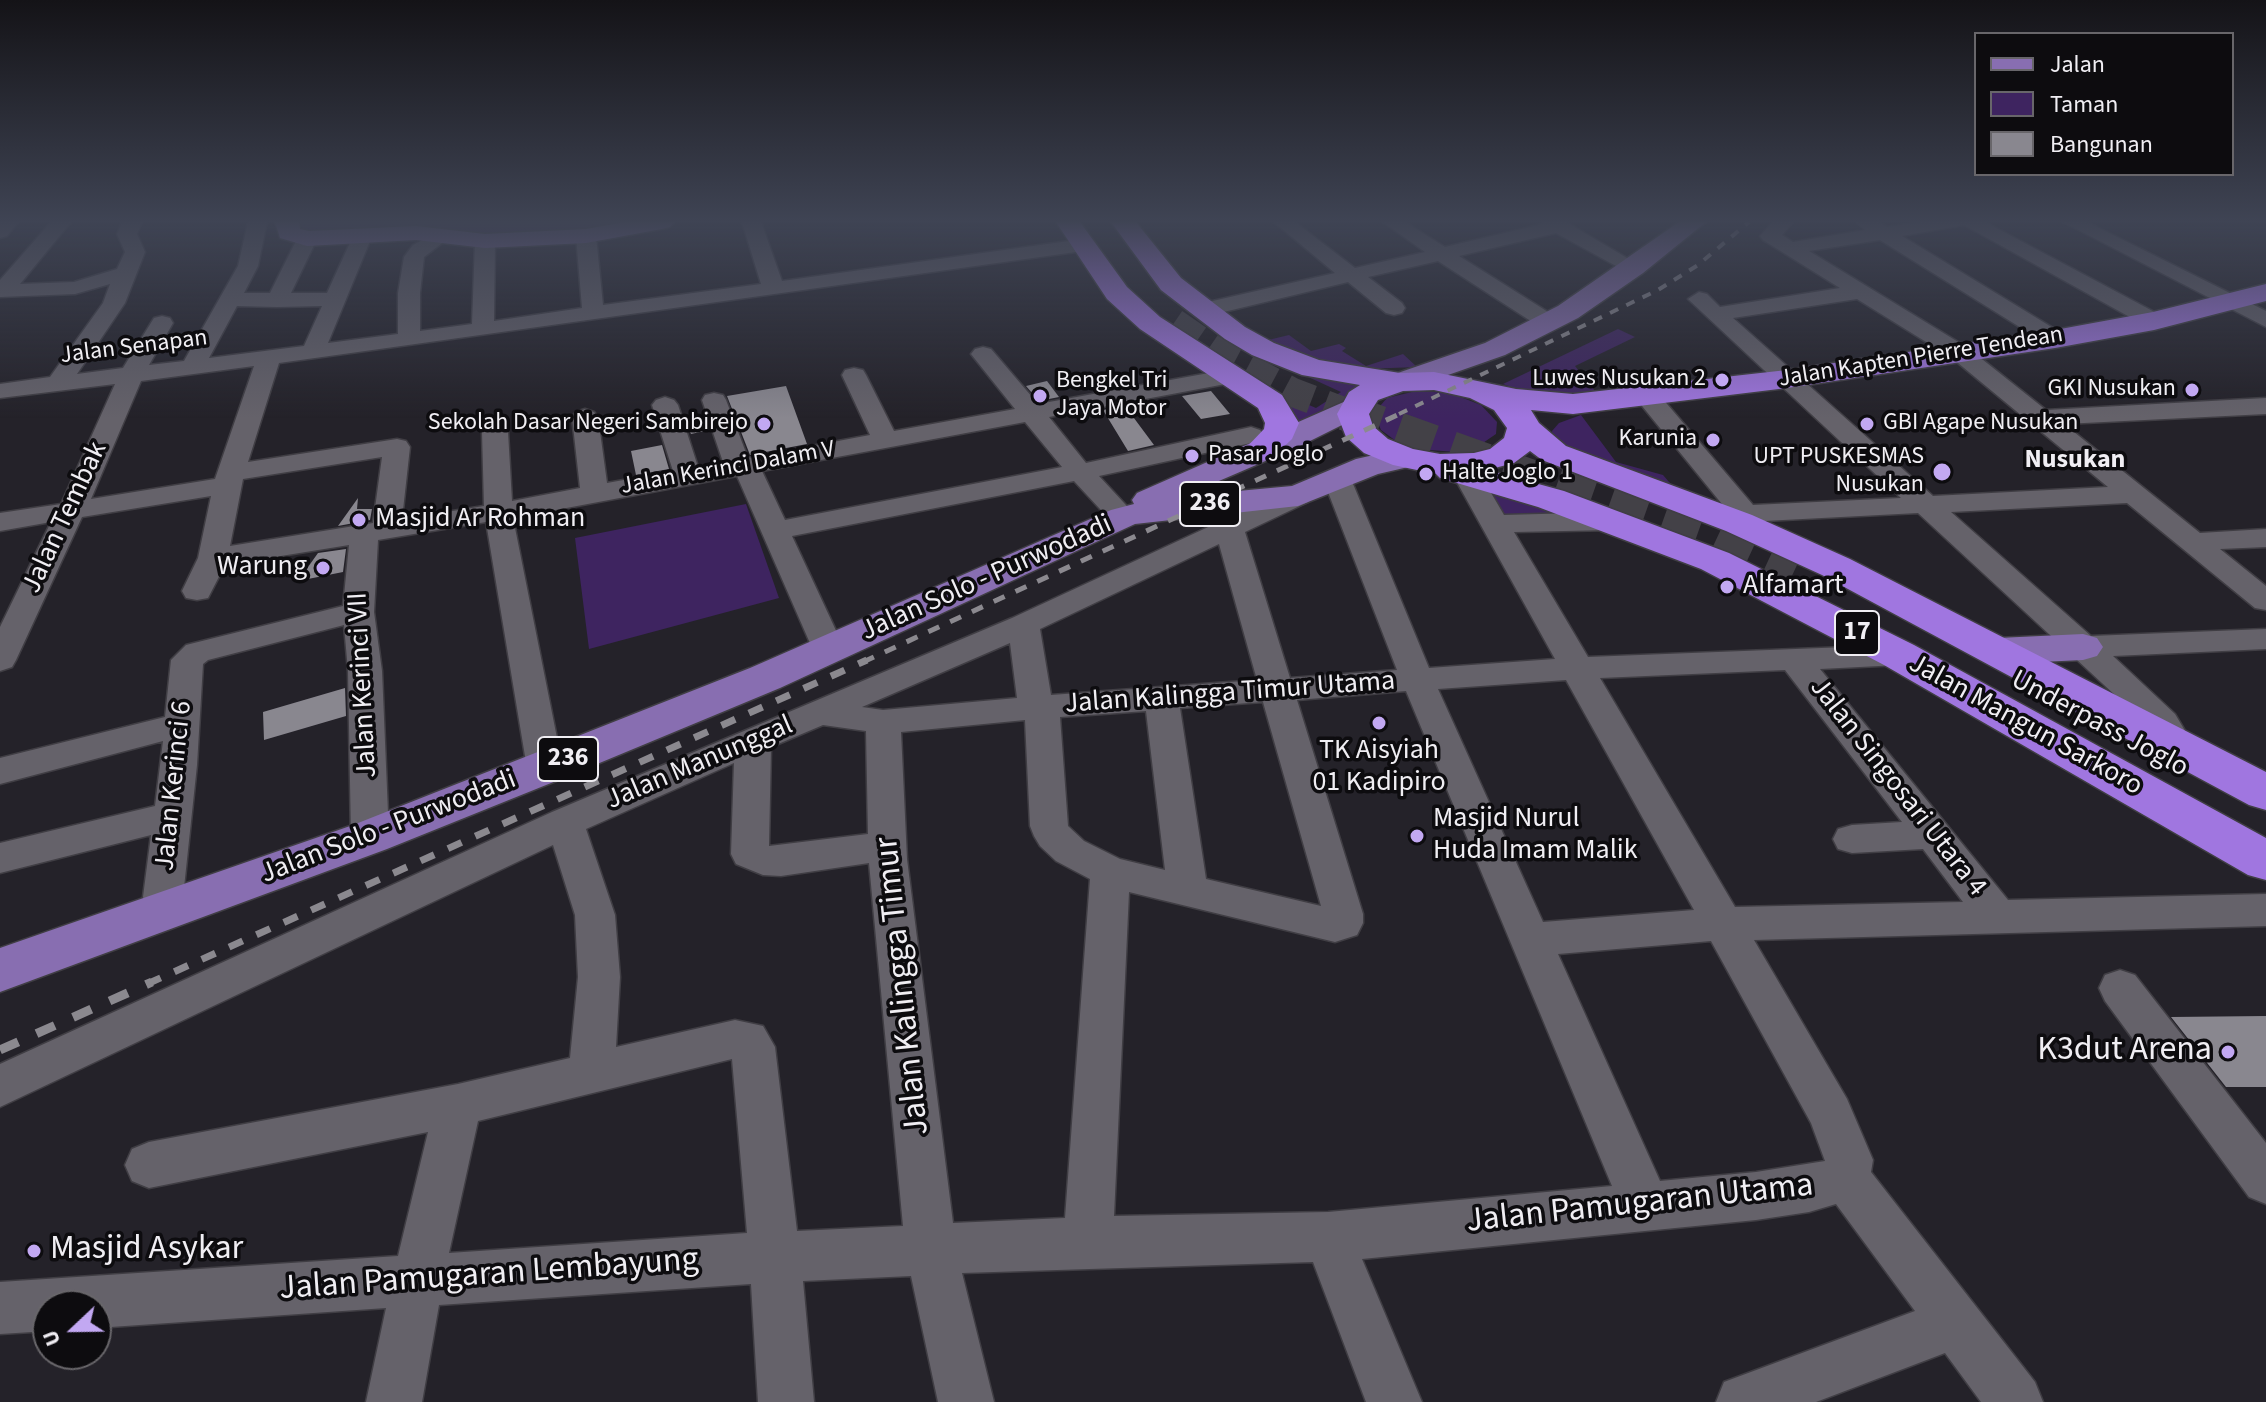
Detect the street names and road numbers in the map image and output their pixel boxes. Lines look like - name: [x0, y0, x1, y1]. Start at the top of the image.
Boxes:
- street label: Jalan Kapten Pierre Tendean: [1777, 321, 2065, 395]
- street label: Jalan Senapan: [59, 325, 209, 371]
- street label: Jalan Kerinci Dalam V: [619, 436, 837, 502]
- street label: Jalan Tembak: [16, 437, 116, 599]
- road number: 236: [1180, 482, 1240, 526]
- street label: Jalan Solo - Purwodadi: [857, 509, 1117, 649]
- street label: Jalan Kerinci VII: [342, 591, 386, 779]
- road number: 17: [1835, 611, 1879, 655]
- street label: Jalan Mangun Sarkoro: [1902, 648, 2148, 804]
- street label: Underpass Joglo: [2005, 664, 2193, 786]
- street label: Jalan Kalingga Timur Utama: [1064, 666, 1396, 722]
- street label: Jalan Singosari Utara 4: [1801, 672, 1993, 904]
- street label: Jalan Kerinci 6: [149, 699, 201, 873]
- street label: Jalan Manunggal: [602, 710, 798, 818]
- road number: 236: [538, 737, 598, 781]
- street label: Jalan Solo - Purwodadi: [257, 764, 521, 892]
- street label: Jalan Kalingga Timur: [868, 835, 940, 1137]
- street label: Jalan Pamugaran Utama: [1465, 1166, 1815, 1244]
- street label: Jalan Pamugaran Lembayung: [278, 1241, 700, 1311]

